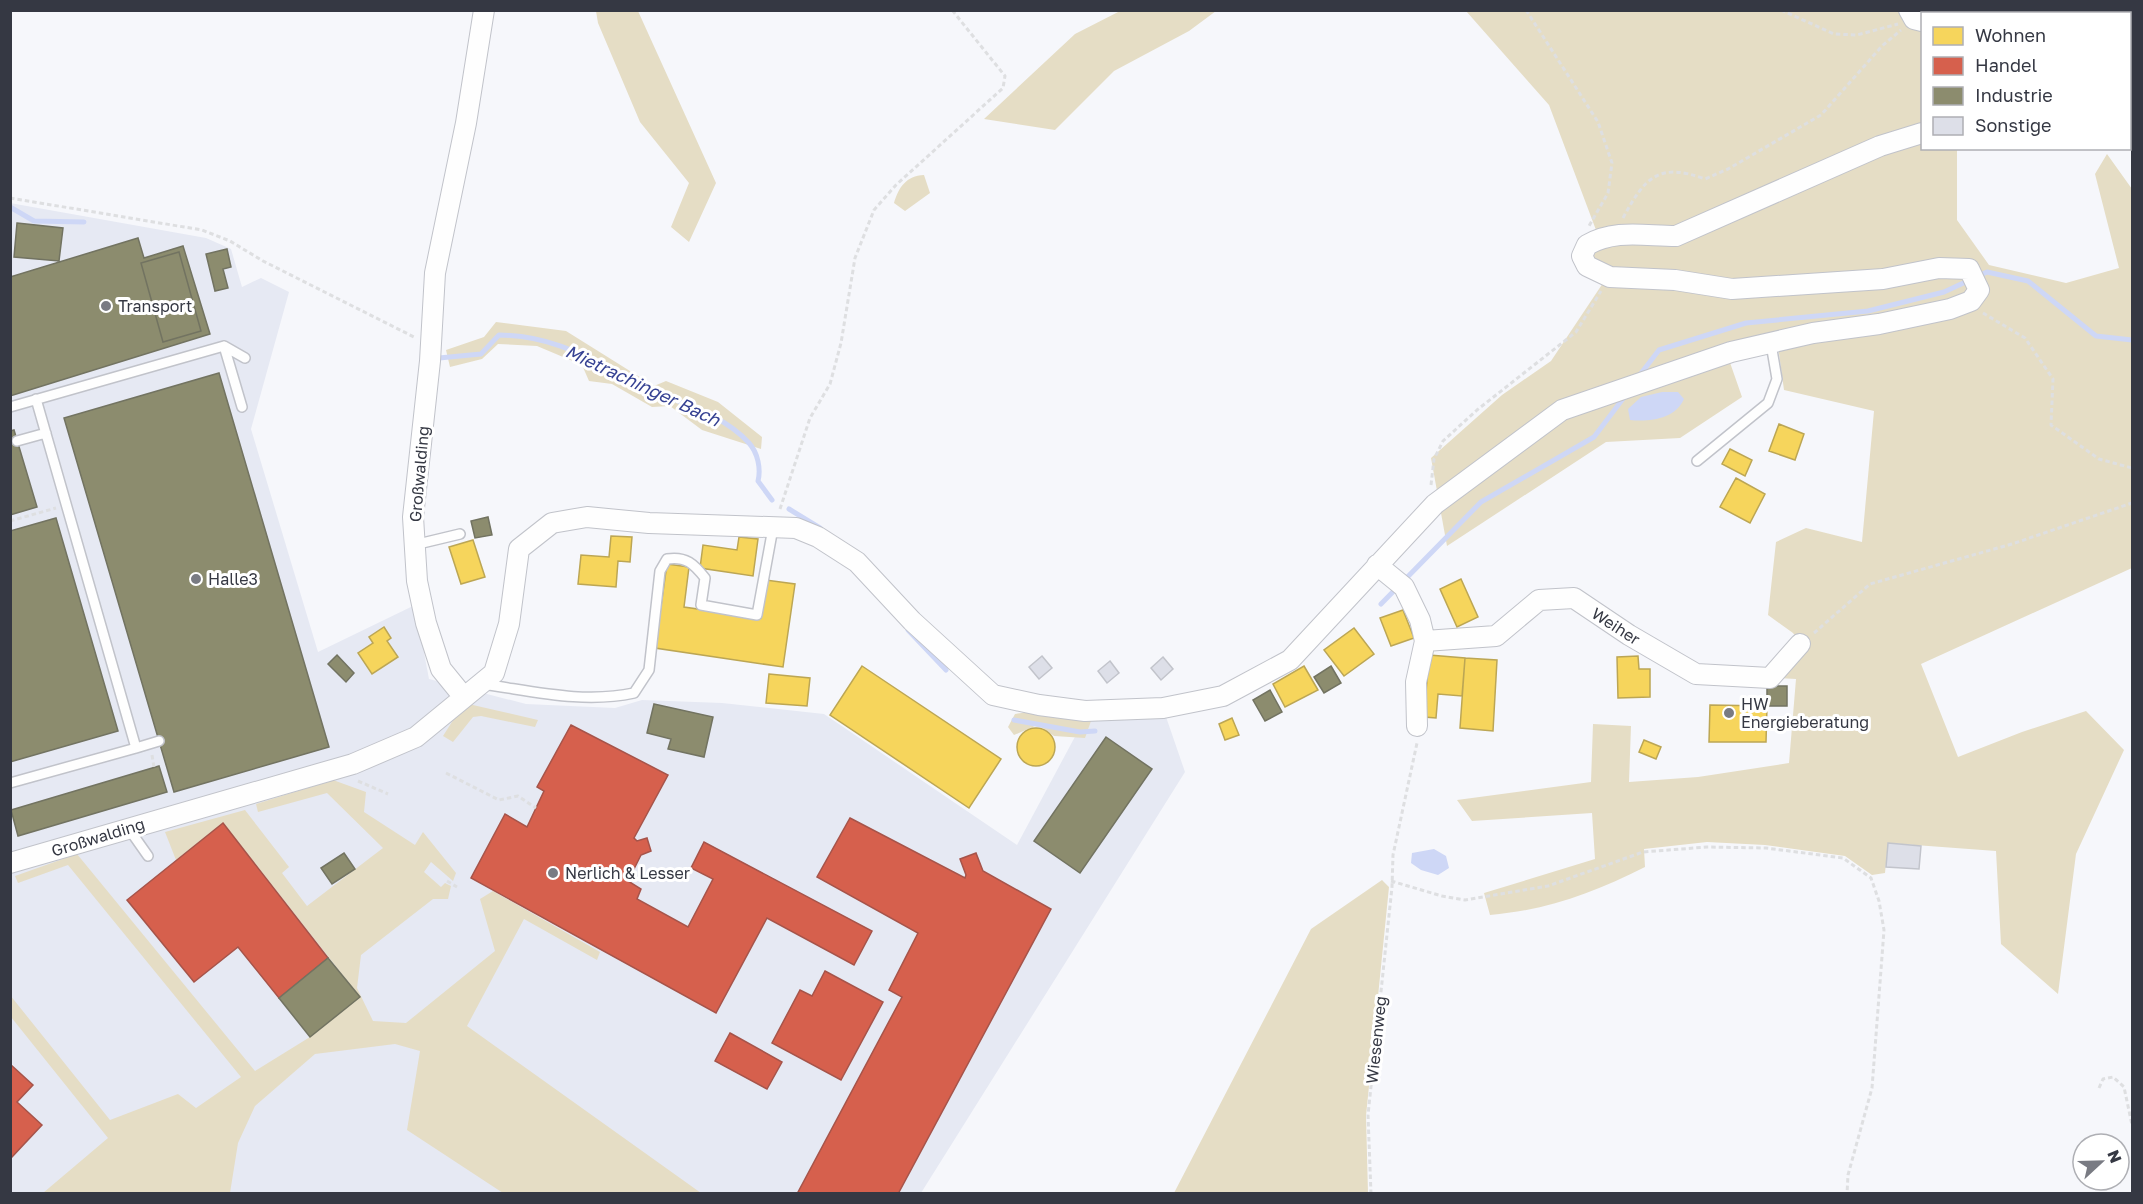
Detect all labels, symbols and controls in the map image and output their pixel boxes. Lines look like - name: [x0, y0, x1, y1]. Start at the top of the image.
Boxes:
- legend: [1921, 12, 2131, 150]
- text: Wohnen: [1975, 24, 2046, 46]
- text: Handel: [1975, 54, 2037, 76]
- text: Industrie: [1975, 84, 2053, 106]
- text: Sonstige: [1975, 114, 2051, 136]
- place label: Transport: [118, 296, 192, 316]
- marker: Transport: [99, 299, 113, 313]
- water label: Mietrachinger Bach: [562, 340, 725, 431]
- street label: Großwalding: [405, 425, 433, 523]
- place label: Halle3: [208, 569, 258, 589]
- marker: Halle3: [189, 572, 203, 586]
- street label: Weiher: [1588, 603, 1644, 649]
- place label: HW Energieberatung: [1741, 694, 1869, 732]
- marker: HW Energieberatung: [1722, 706, 1736, 720]
- street label: Großwalding: [49, 813, 147, 861]
- place label: Nerlich & Lesser: [565, 863, 690, 883]
- marker: Nerlich & Lesser: [546, 866, 560, 880]
- street label: Wiesenweg: [1361, 995, 1391, 1085]
- north arrow: [2071, 1132, 2131, 1192]
- text: N: [2103, 1147, 2126, 1166]

